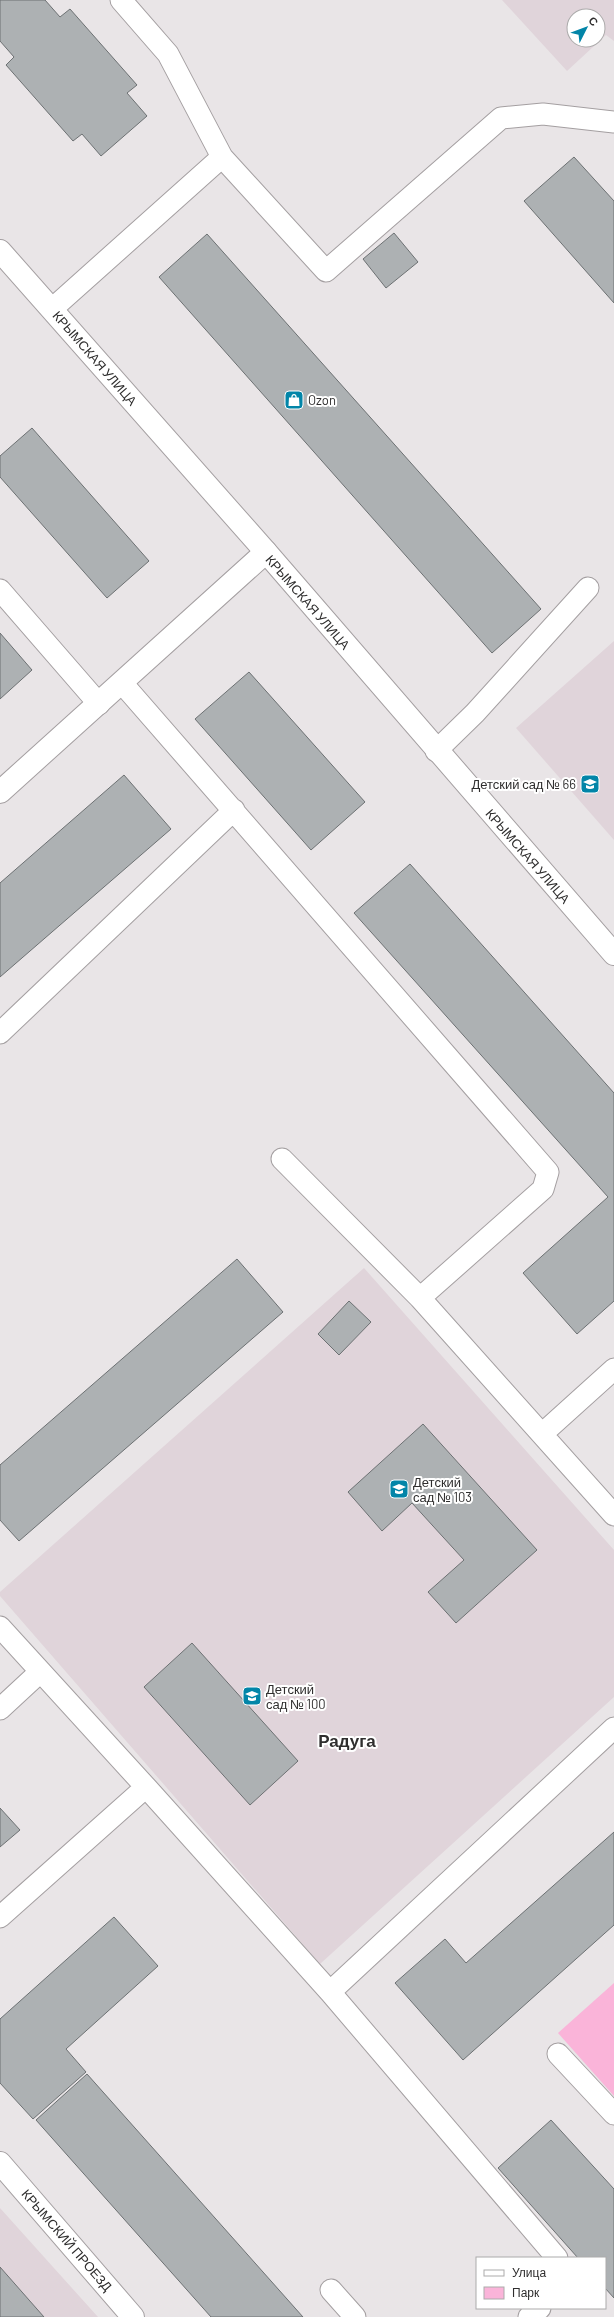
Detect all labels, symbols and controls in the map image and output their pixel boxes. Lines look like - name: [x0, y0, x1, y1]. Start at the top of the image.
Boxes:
- north arrow: [566, 8, 606, 48]
- text: С: [586, 14, 601, 28]
- street label: КРЫМСКАЯ УЛИЦА: [50, 307, 141, 409]
- shop icon: Ozon: [283, 389, 305, 411]
- place label: Ozon: [308, 392, 336, 408]
- street label: КРЫМСКАЯ УЛИЦА: [263, 551, 354, 653]
- school or university icon: Детский сад № 66: [579, 773, 601, 795]
- place label: Детский сад № 66: [471, 776, 576, 792]
- street label: КРЫМСКАЯ УЛИЦА: [483, 805, 574, 907]
- place label: Детский сад № 103: [413, 1474, 472, 1505]
- school or university icon: Детский сад № 103: [388, 1478, 410, 1500]
- place label: Детский сад № 100: [266, 1681, 326, 1712]
- school or university icon: Детский сад № 100: [241, 1685, 263, 1707]
- district label: Радуга: [318, 1730, 376, 1750]
- street label: КРЫМСКИЙ ПРОЕЗД: [18, 2186, 116, 2294]
- legend: [476, 2257, 606, 2309]
- text: Улица: [512, 2265, 546, 2280]
- text: Парк: [512, 2285, 540, 2300]

